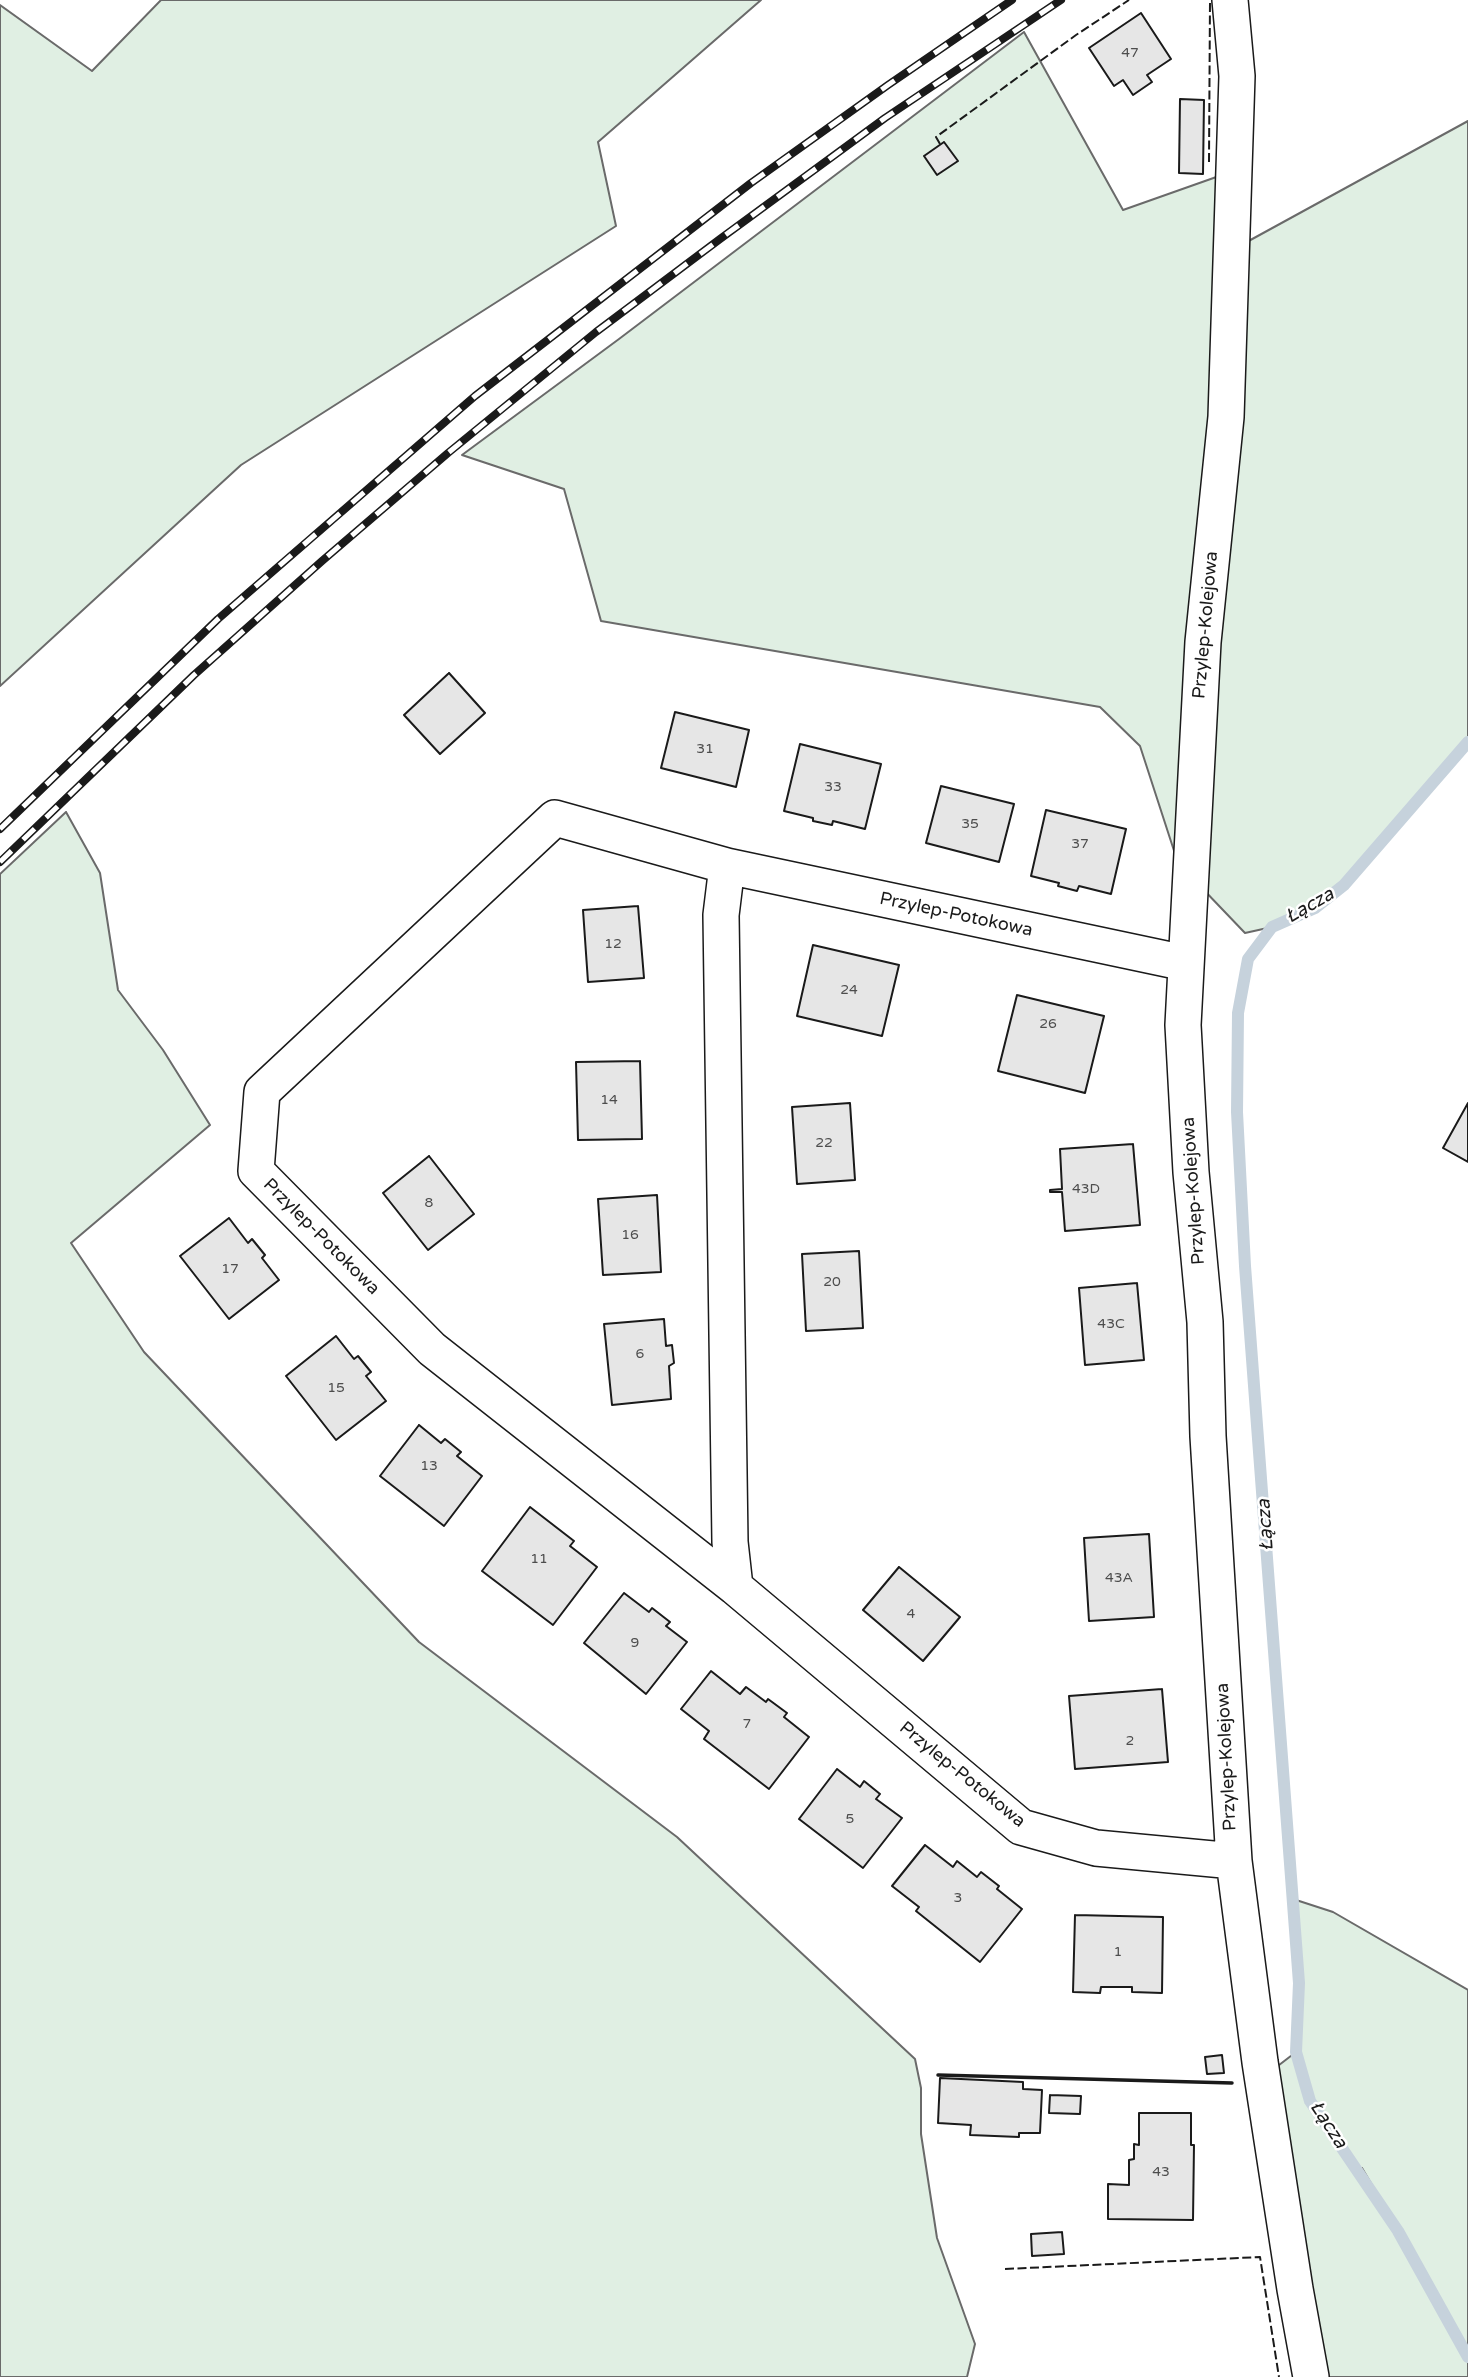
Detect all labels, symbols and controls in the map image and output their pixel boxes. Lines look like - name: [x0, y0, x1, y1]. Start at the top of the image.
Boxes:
- house number: 47: [1121, 45, 1139, 61]
- street label: Przylep-Kolejowa: [1189, 550, 1223, 700]
- house number: 31: [696, 741, 714, 757]
- house number: 33: [824, 779, 842, 795]
- house number: 35: [961, 816, 979, 832]
- house number: 37: [1071, 836, 1089, 852]
- water label: Łącza: [1282, 883, 1338, 929]
- street label: Przylep-Potokowa: [877, 888, 1035, 942]
- house number: 12: [604, 936, 622, 952]
- house number: 24: [840, 982, 858, 998]
- house number: 26: [1039, 1016, 1057, 1032]
- house number: 14: [600, 1092, 618, 1108]
- street label: Przylep-Kolejowa: [1178, 1116, 1210, 1266]
- house number: 22: [815, 1135, 833, 1151]
- street label: Przylep-Potokowa: [258, 1174, 384, 1300]
- house number: 43D: [1072, 1181, 1100, 1197]
- house number: 8: [425, 1195, 433, 1211]
- house number: 16: [621, 1227, 639, 1243]
- house number: 17: [221, 1261, 239, 1277]
- house number: 20: [823, 1274, 841, 1290]
- house number: 43C: [1097, 1316, 1125, 1332]
- house number: 6: [636, 1346, 644, 1362]
- house number: 15: [327, 1380, 345, 1396]
- house number: 13: [420, 1458, 438, 1474]
- water label: Łącza: [1253, 1498, 1279, 1552]
- house number: 11: [530, 1551, 548, 1567]
- house number: 43A: [1105, 1570, 1133, 1586]
- house number: 4: [907, 1606, 915, 1622]
- house number: 9: [631, 1635, 639, 1651]
- street label: Przylep-Kolejowa: [1212, 1682, 1242, 1832]
- house number: 7: [743, 1716, 751, 1732]
- street label: Przylep-Potokowa: [895, 1718, 1029, 1832]
- house number: 2: [1126, 1733, 1134, 1749]
- house number: 5: [846, 1811, 854, 1827]
- house number: 3: [954, 1890, 962, 1906]
- house number: 1: [1114, 1944, 1122, 1960]
- water label: Łącza: [1304, 2097, 1352, 2153]
- house number: 43: [1152, 2164, 1170, 2180]

